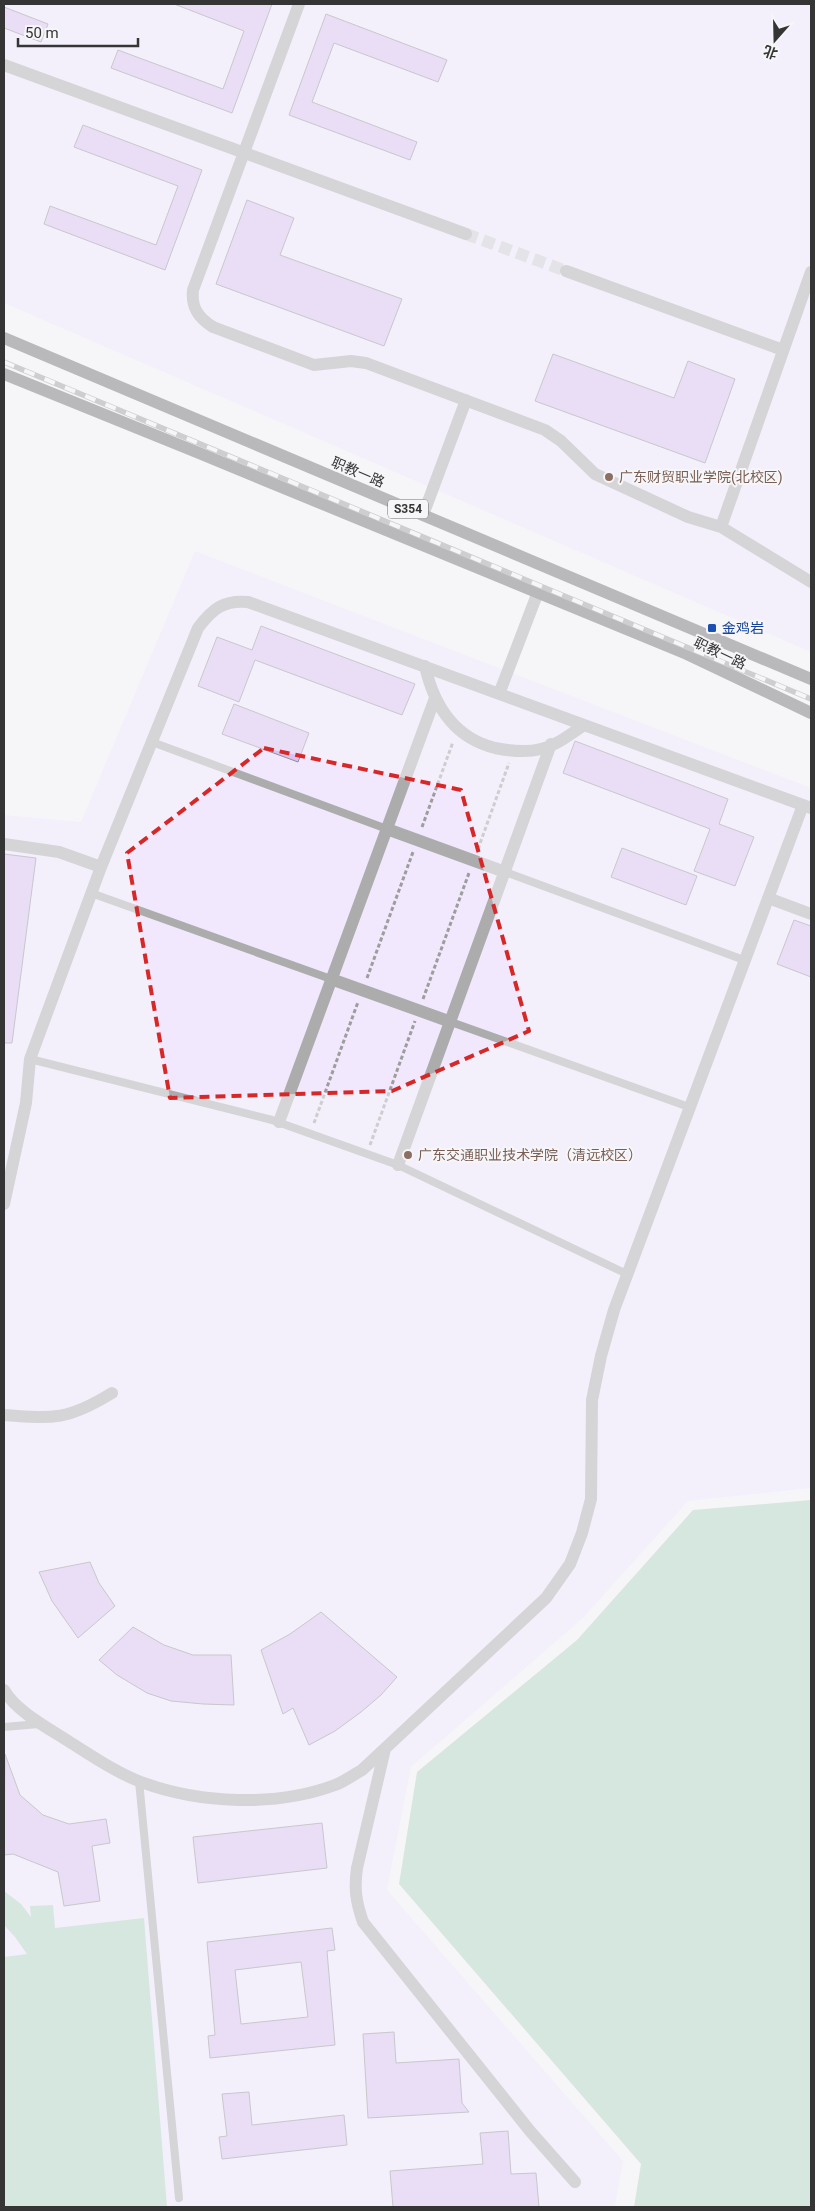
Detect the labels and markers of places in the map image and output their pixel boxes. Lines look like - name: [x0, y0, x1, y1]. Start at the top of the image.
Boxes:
- place label: 广东财贸职业学院(北校区): [619, 469, 783, 486]
- marker: 广东财贸职业学院(北校区): [603, 471, 615, 483]
- place label: 金鸡岩: [722, 620, 764, 636]
- marker: 金鸡岩: [706, 622, 718, 634]
- place label: 广东交通职业技术学院（清远校区）: [418, 1147, 642, 1163]
- marker: 广东交通职业技术学院（清远校区）: [402, 1149, 414, 1161]

